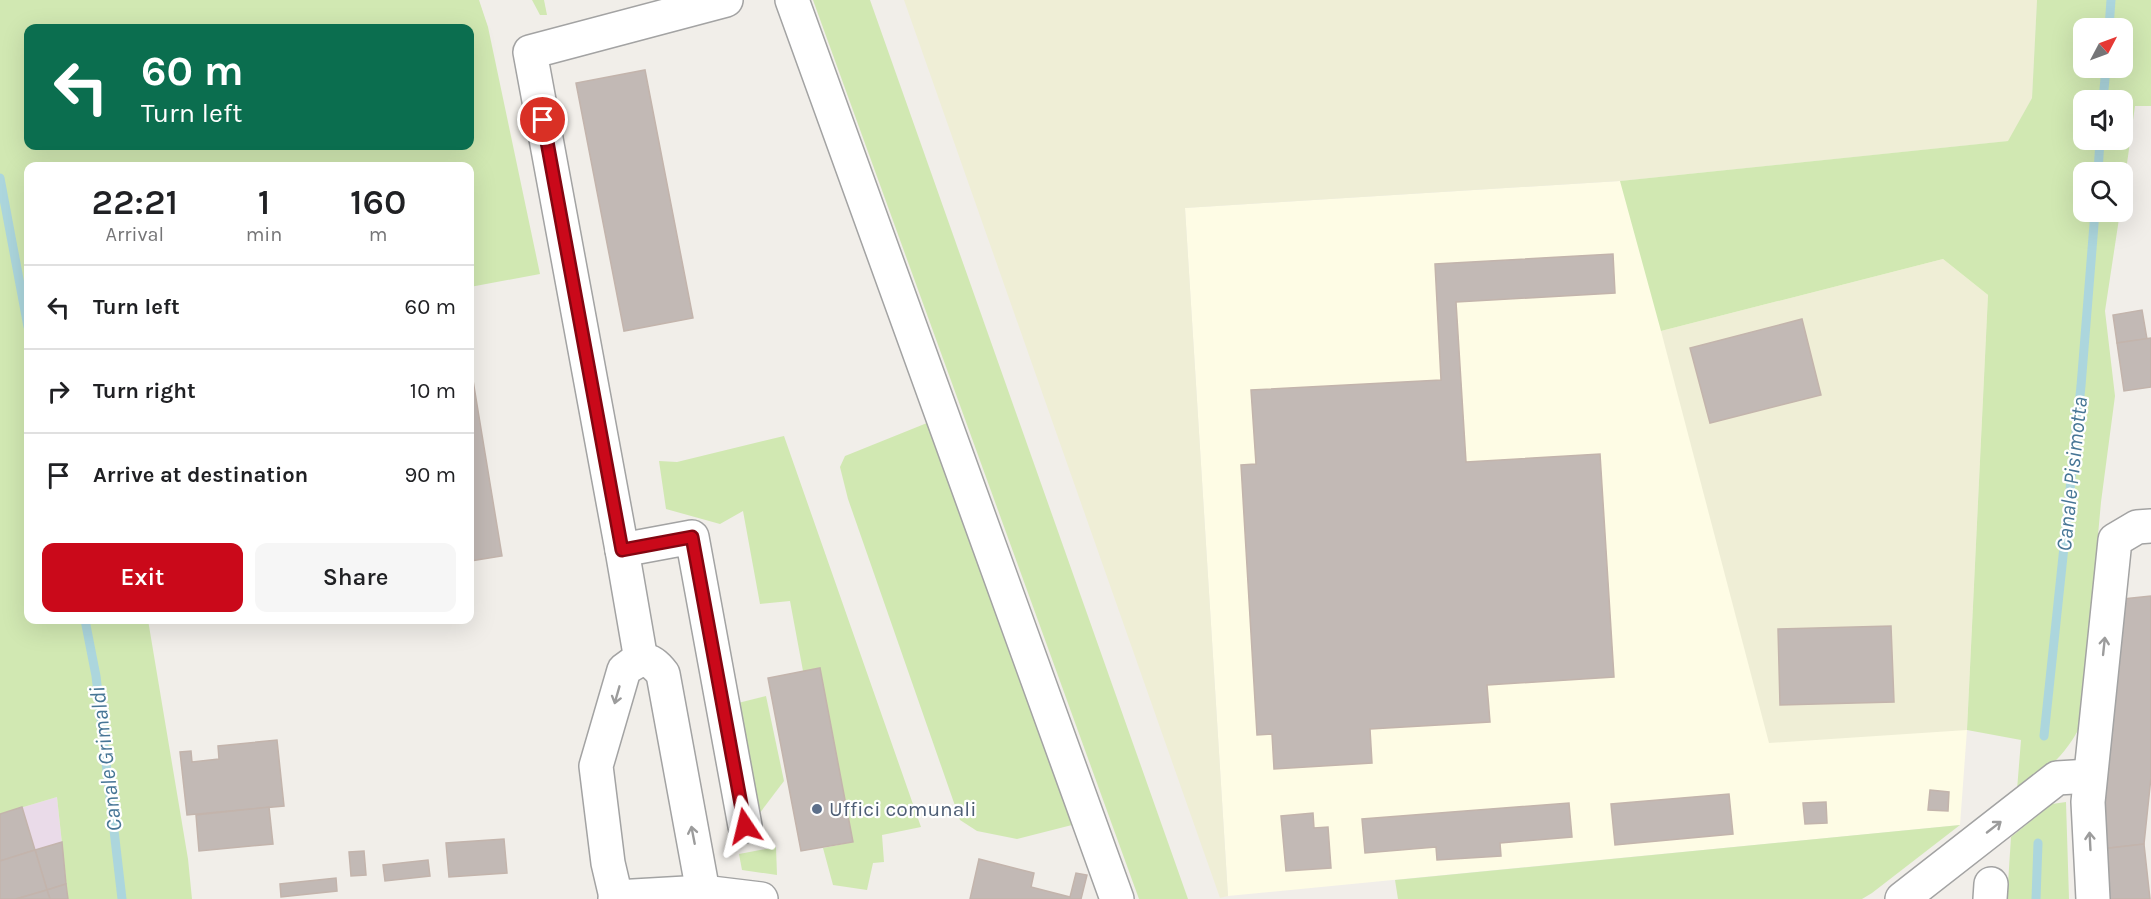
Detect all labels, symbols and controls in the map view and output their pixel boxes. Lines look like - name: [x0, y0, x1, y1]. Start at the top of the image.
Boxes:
- north arrow: [2073, 18, 2133, 78]
- map controls: [2073, 18, 2133, 222]
- text: 60 m: [141, 46, 244, 96]
- icon: left: [42, 48, 120, 126]
- button: sound: [2073, 90, 2133, 150]
- pin: [517, 94, 568, 145]
- text: Turn left: [141, 97, 242, 129]
- icon: arrive: [526, 103, 559, 136]
- button: search: [2073, 162, 2133, 222]
- text: 22:21: [92, 181, 178, 223]
- text: 1: [258, 181, 270, 223]
- text: 160: [350, 181, 406, 223]
- text: Arrival: [106, 223, 164, 246]
- text: min: [246, 223, 282, 246]
- text: m: [369, 223, 388, 246]
- icon: left: [42, 291, 75, 324]
- text: Turn left: [93, 294, 180, 320]
- text: 60 m: [405, 294, 456, 320]
- icon: right: [42, 375, 75, 408]
- text: Turn right: [93, 378, 196, 404]
- text: 10 m: [410, 378, 456, 404]
- water label: Canale Pisimotta: [2051, 395, 2093, 553]
- icon: arrive: [42, 459, 75, 492]
- text: Arrive at destination: [93, 462, 308, 488]
- text: 90 m: [404, 462, 456, 488]
- button: Exit: [42, 543, 243, 612]
- button: Share: [255, 543, 456, 612]
- one-way arrow: [2099, 637, 2110, 657]
- water label: Canale Grimaldi: [84, 685, 128, 833]
- one-way arrow: [610, 685, 622, 704]
- position arrow: [713, 794, 777, 858]
- place label: Uffici comunali: [829, 797, 977, 821]
- marker: Uffici comunali: [810, 802, 824, 816]
- one-way arrow: [1986, 821, 2002, 834]
- one-way arrow: [687, 825, 698, 845]
- one-way arrow: [2084, 831, 2095, 851]

